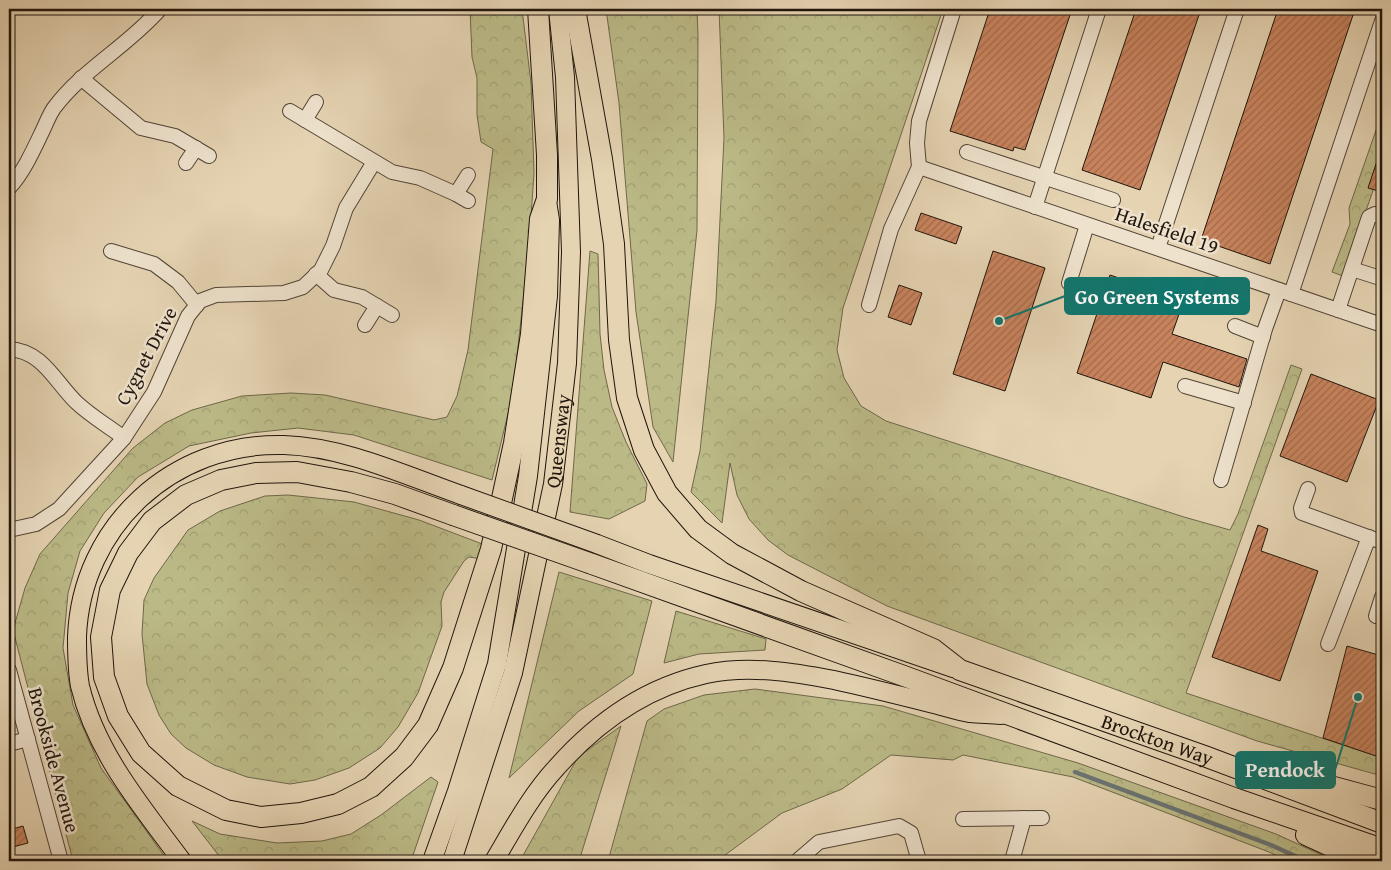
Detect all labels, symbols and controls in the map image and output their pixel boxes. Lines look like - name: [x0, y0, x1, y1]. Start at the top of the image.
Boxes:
- street label: Halesfield 19: [1112, 198, 1222, 261]
- callout: Go Green Systems: [1065, 278, 1249, 314]
- text: Go Green Systems: [1075, 281, 1239, 312]
- street label: Cygnet Drive: [107, 301, 184, 410]
- street label: Queensway: [538, 393, 577, 490]
- street label: Brookside Avenue: [21, 684, 88, 836]
- street label: Brockton Way: [1098, 706, 1218, 772]
- callout: Pendock: [1236, 752, 1335, 788]
- text: Pendock: [1245, 754, 1326, 785]

